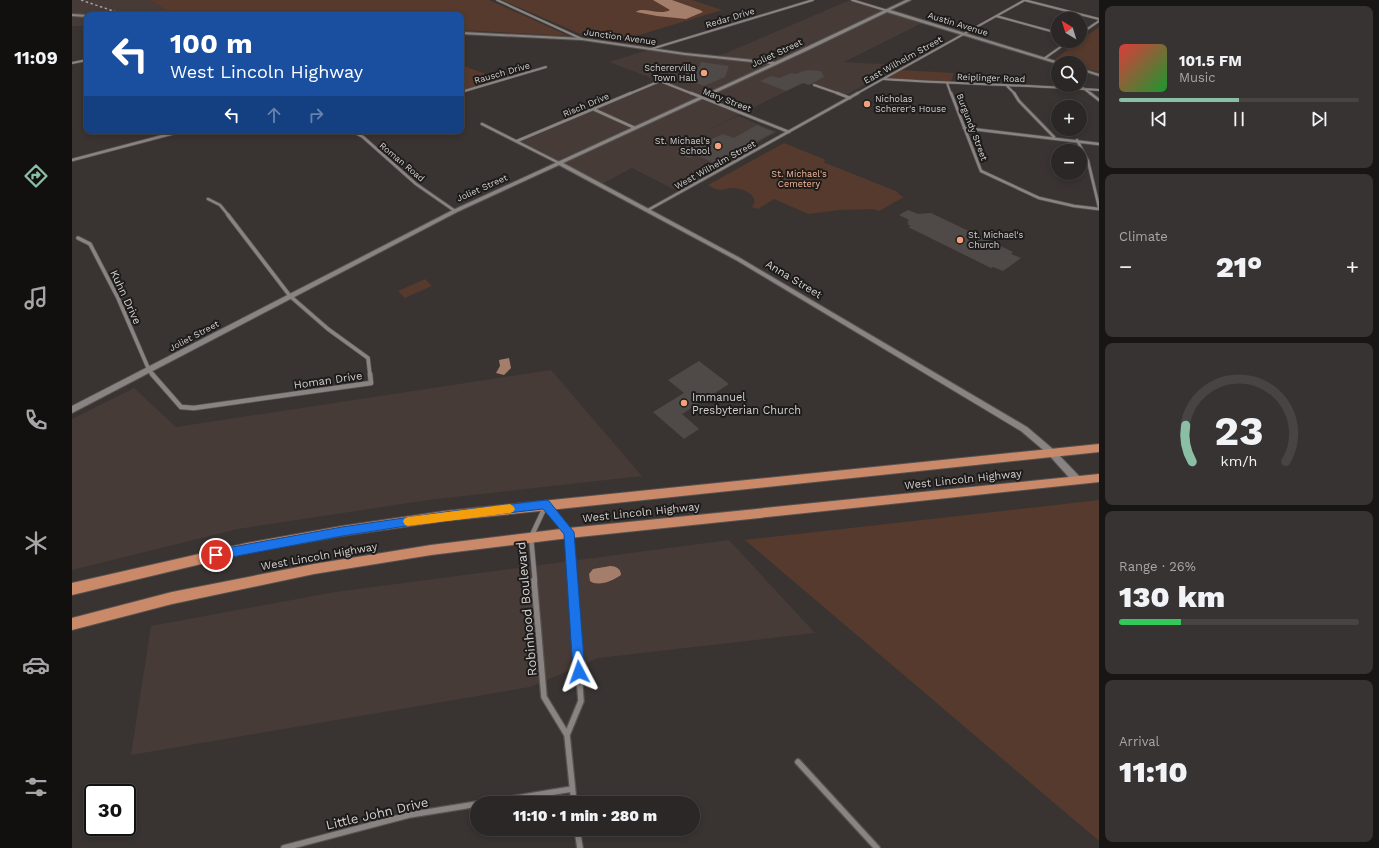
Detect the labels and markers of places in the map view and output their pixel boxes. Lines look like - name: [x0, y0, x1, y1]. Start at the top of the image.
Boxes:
- place label: Schererville Town Hall: [644, 63, 696, 83]
- marker: Schererville Town Hall: [699, 68, 709, 78]
- place label: Nicholas Scherer's House: [875, 94, 946, 114]
- marker: Nicholas Scherer's House: [862, 99, 872, 109]
- place label: St. Michael's School: [655, 136, 710, 156]
- marker: St. Michael's School: [713, 141, 723, 151]
- place label: St. Michael's Church: [968, 230, 1024, 250]
- marker: St. Michael's Church: [955, 235, 965, 245]
- place label: Immanuel Presbyterian Church: [692, 391, 801, 417]
- marker: Immanuel Presbyterian Church: [679, 398, 689, 408]
- pin: [199, 538, 233, 572]

